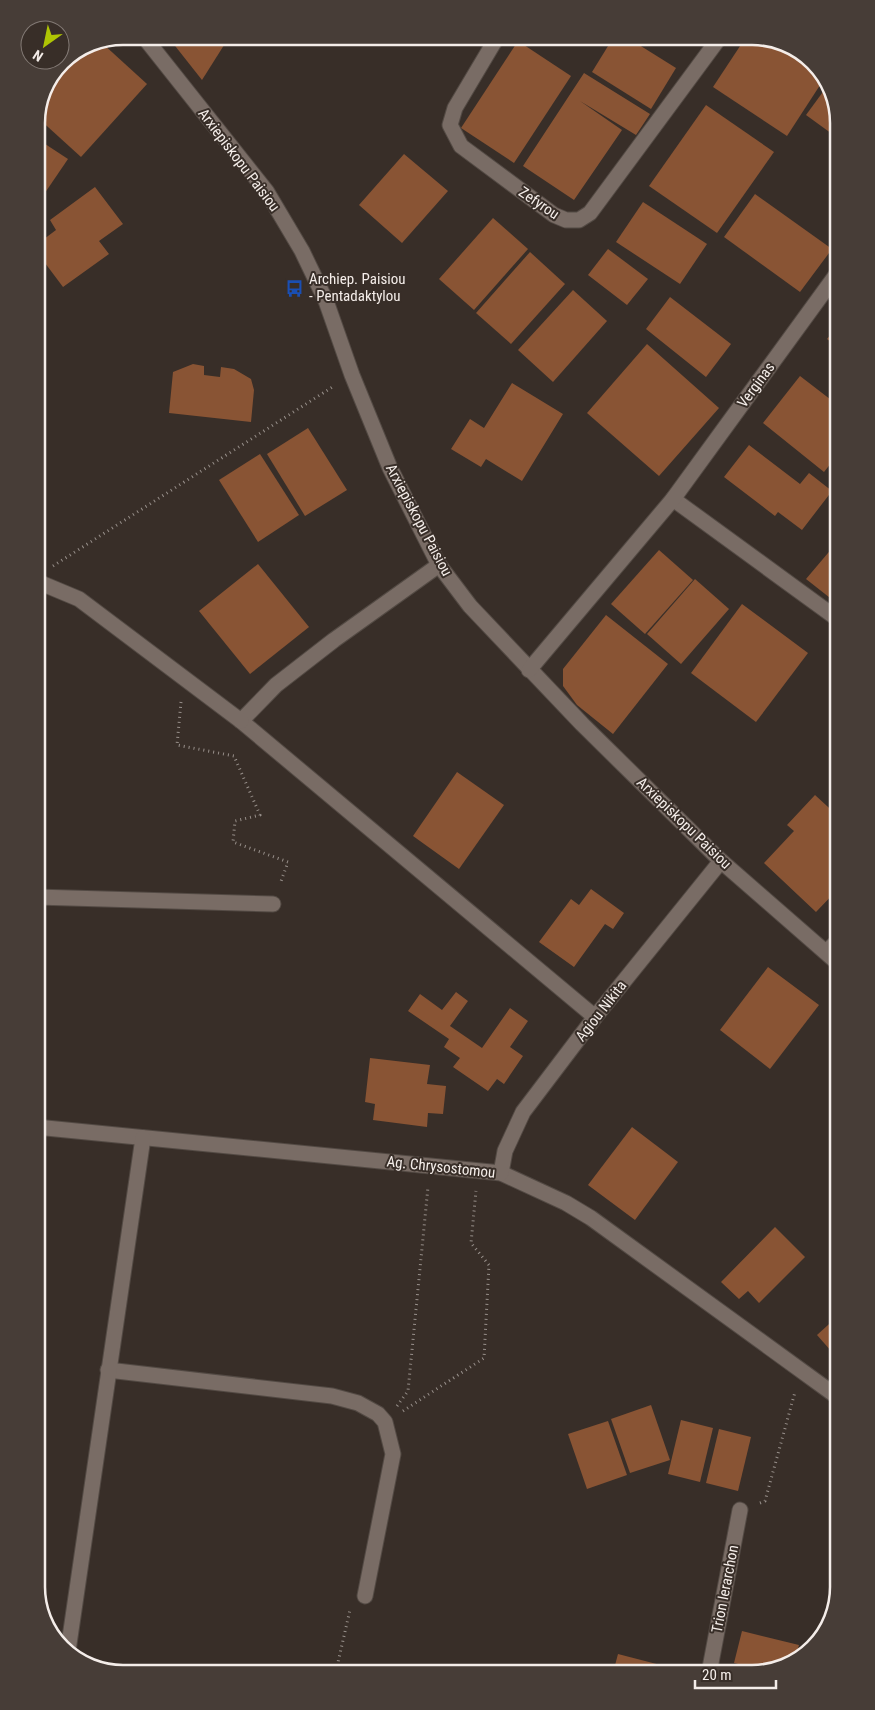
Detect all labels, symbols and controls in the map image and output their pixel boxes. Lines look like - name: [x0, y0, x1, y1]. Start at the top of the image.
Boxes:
- north arrow: [20, 20, 70, 70]
- text: N: [30, 47, 46, 65]
- street label: Arxiepiskopu Paisiou: [194, 105, 284, 215]
- street label: Zefyrou: [515, 183, 563, 223]
- place label: Archiep. Paisiou - Pentadaktylou: [309, 270, 405, 305]
- bus stop icon: Archiep. Paisiou - Pentadaktylou: [285, 278, 305, 298]
- street label: Verginas: [734, 359, 779, 411]
- street label: Arxiepiskopu Paisiou: [382, 461, 456, 579]
- street label: Arxiepiskopu Paisiou: [633, 773, 735, 873]
- street label: Agiou Nikita: [572, 977, 630, 1045]
- street label: Ag. Chrysostomou: [386, 1152, 496, 1182]
- street label: Trion Ierarchon: [708, 1544, 742, 1634]
- scale bar: [695, 1658, 776, 1690]
- text: 20 m: [702, 1666, 732, 1684]

